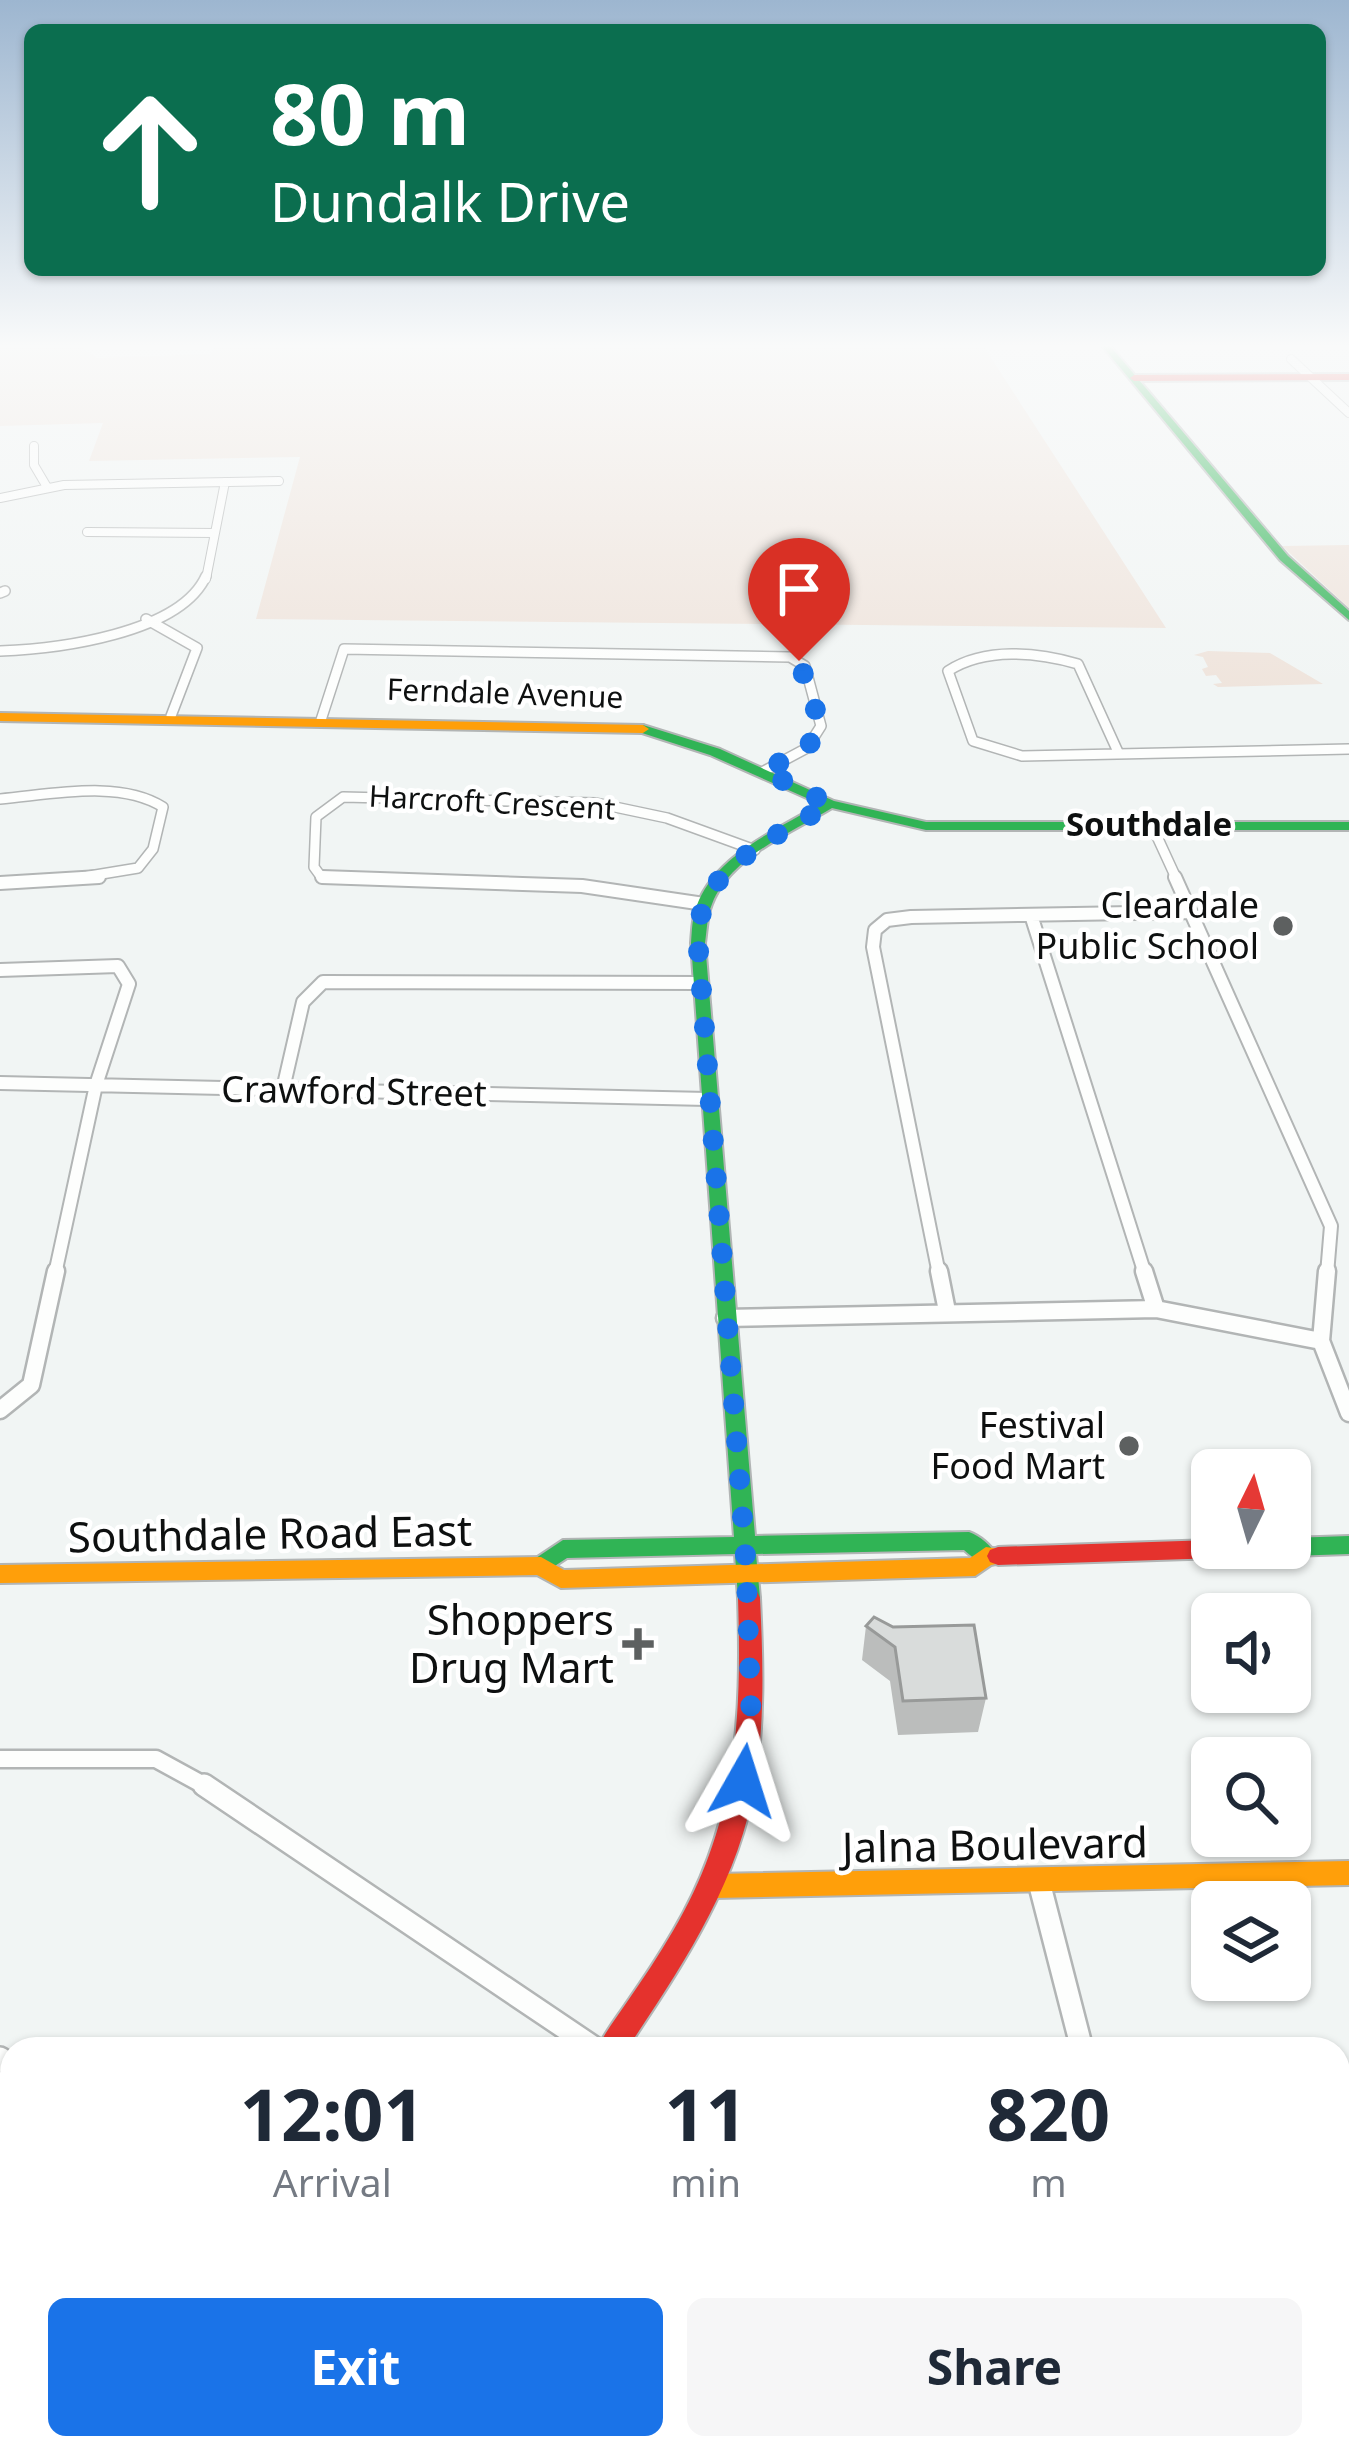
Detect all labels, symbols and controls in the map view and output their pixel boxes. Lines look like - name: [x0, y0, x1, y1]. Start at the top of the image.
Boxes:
- text: 80 m: [270, 55, 470, 170]
- icon: ahead: [72, 72, 228, 228]
- text: Dundalk Drive: [270, 164, 630, 238]
- pin: [748, 538, 850, 661]
- icon: arrive: [766, 556, 832, 622]
- street label: Ferndale Avenue: [386, 668, 624, 717]
- street label: Harcroft Crescent: [368, 775, 617, 828]
- district label: Southdale: [1066, 801, 1232, 846]
- place label: Cleardale Public School: [1035, 880, 1259, 970]
- marker: Cleardale Public School: [1270, 913, 1296, 939]
- street label: Crawford Street: [221, 1064, 487, 1117]
- place label: Festival Food Mart: [931, 1400, 1105, 1490]
- marker: Festival Food Mart: [1116, 1433, 1142, 1459]
- north arrow: [1191, 1449, 1311, 1569]
- map controls: [1191, 1449, 1311, 2001]
- street label: Southdale Road East: [67, 1500, 473, 1565]
- place label: Shoppers Drug Mart: [409, 1590, 614, 1695]
- button: sound: [1191, 1593, 1311, 1713]
- marker: Shoppers Drug Mart: [625, 1631, 651, 1657]
- position arrow: [680, 1718, 806, 1844]
- button: search: [1191, 1737, 1311, 1857]
- street label: Jalna Boulevard: [838, 1812, 1148, 1875]
- button: layers: [1191, 1881, 1311, 2001]
- text: 12:01: [240, 2064, 425, 2162]
- text: 11: [665, 2064, 747, 2162]
- text: 820: [987, 2064, 1110, 2162]
- text: Arrival: [273, 2155, 392, 2208]
- text: min: [670, 2155, 741, 2208]
- text: m: [1030, 2155, 1067, 2208]
- button: Exit: [48, 2298, 663, 2436]
- button: Share: [687, 2298, 1302, 2436]

